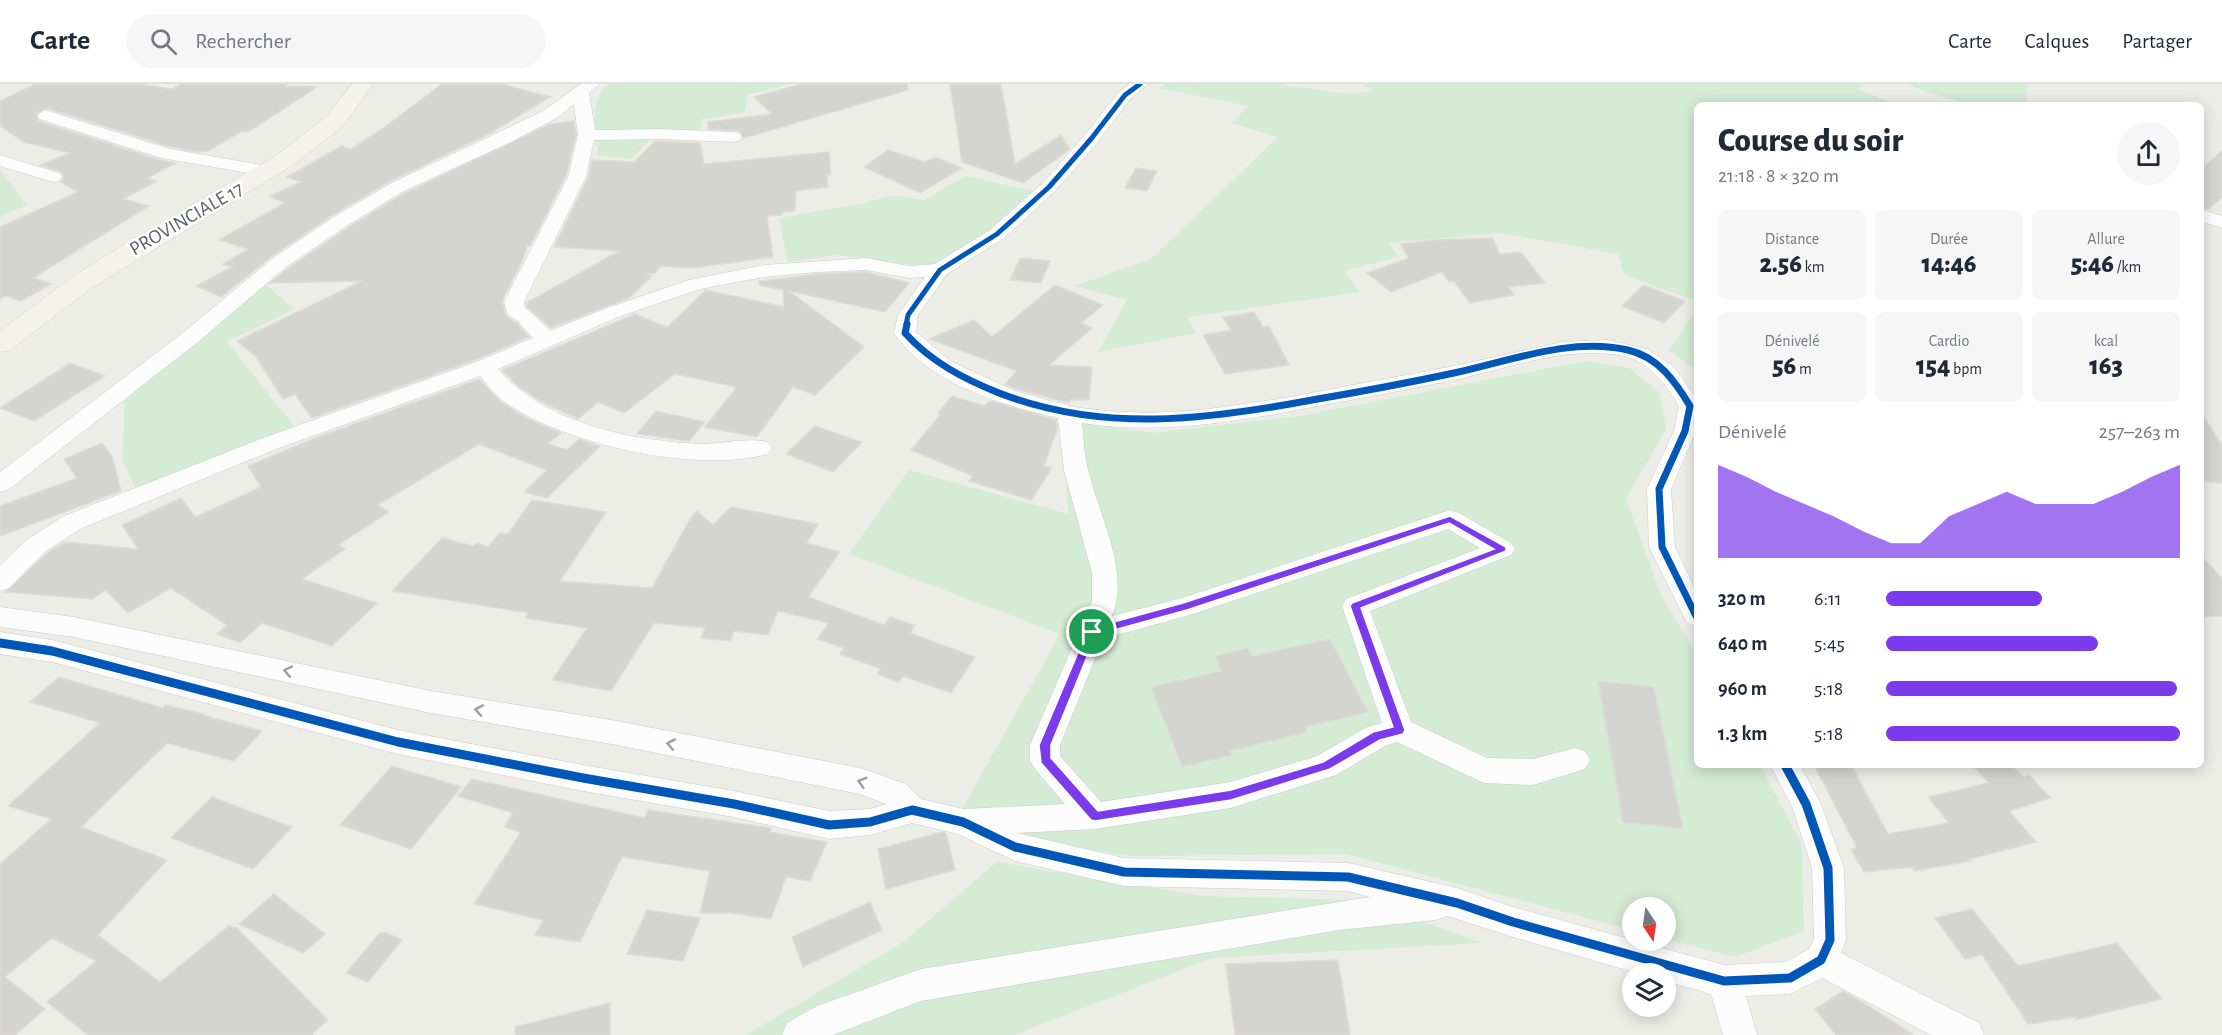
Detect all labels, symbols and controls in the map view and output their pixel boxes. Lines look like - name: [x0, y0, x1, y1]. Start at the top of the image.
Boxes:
- search box: [126, 14, 546, 68]
- icon: search: [147, 25, 180, 58]
- text: Carte: [30, 27, 90, 55]
- text: Rechercher: [195, 30, 291, 52]
- text: Carte: [1948, 31, 1992, 52]
- text: Calques: [2025, 31, 2089, 52]
- text: Partager: [2122, 31, 2192, 52]
- button: share: [2117, 122, 2180, 185]
- text: Course du soir: [1718, 125, 1903, 158]
- text: 21:18 · 8 × 320 m: [1718, 166, 1839, 186]
- street label: PROVINCIALE 17: [126, 178, 247, 259]
- text: Distance: [1765, 231, 1819, 247]
- text: Durée: [1930, 231, 1968, 247]
- text: Allure: [2087, 231, 2125, 247]
- text: 2.56: [1759, 251, 1802, 277]
- text: 14:46: [1922, 251, 1976, 277]
- text: 5:46: [2071, 251, 2114, 277]
- text: km: [1802, 259, 1825, 275]
- text: /km: [2114, 259, 2141, 275]
- text: Dénivelé: [1764, 333, 1820, 349]
- text: Cardio: [1929, 333, 1969, 349]
- text: kcal: [2094, 333, 2118, 349]
- text: 56: [1772, 353, 1796, 379]
- text: 154: [1916, 353, 1950, 379]
- text: 163: [2089, 353, 2123, 379]
- text: m: [1796, 361, 1812, 377]
- text: bpm: [1950, 361, 1982, 377]
- text: Dénivelé: [1718, 422, 1787, 442]
- text: 257–263 m: [2099, 422, 2180, 442]
- text: 320 m: [1718, 589, 1766, 609]
- text: 6:11: [1814, 589, 1842, 609]
- pin: [1066, 606, 1117, 657]
- icon: arrive: [1075, 615, 1108, 648]
- text: 640 m: [1718, 634, 1767, 654]
- text: 5:45: [1814, 634, 1845, 654]
- one-way arrow: [283, 665, 293, 678]
- text: 960 m: [1718, 679, 1767, 699]
- text: 5:18: [1814, 679, 1843, 699]
- one-way arrow: [474, 704, 484, 717]
- text: 1.3 km: [1718, 724, 1767, 744]
- text: 5:18: [1814, 724, 1843, 744]
- one-way arrow: [666, 738, 676, 751]
- one-way arrow: [857, 777, 868, 789]
- north arrow: [1622, 897, 1676, 951]
- map controls: [1622, 897, 1676, 1017]
- button: layers: [1622, 963, 1676, 1017]

